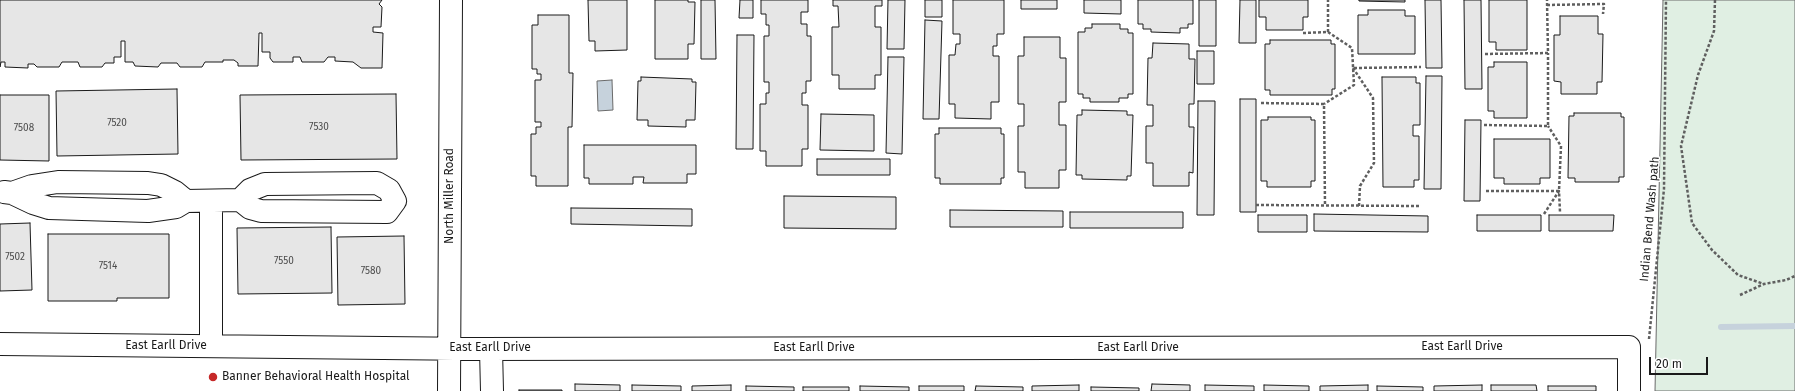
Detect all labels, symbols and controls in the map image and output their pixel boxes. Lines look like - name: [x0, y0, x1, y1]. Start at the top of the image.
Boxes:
- house number: 7520: [107, 117, 127, 129]
- house number: 7530: [309, 121, 329, 133]
- house number: 7508: [14, 122, 34, 134]
- street label: North Miller Road: [443, 148, 457, 244]
- street label: Indian Bend Wash path: [1637, 156, 1663, 282]
- house number: 7502: [5, 251, 25, 263]
- house number: 7550: [274, 255, 294, 267]
- house number: 7514: [99, 260, 117, 272]
- house number: 7580: [361, 265, 381, 277]
- street label: East Earll Drive: [125, 339, 207, 353]
- street label: East Earll Drive: [1421, 340, 1503, 354]
- street label: East Earll Drive: [449, 341, 531, 355]
- street label: East Earll Drive: [773, 341, 855, 355]
- street label: East Earll Drive: [1097, 341, 1179, 355]
- scale bar: [1651, 349, 1710, 375]
- text: 20 m: [1656, 357, 1682, 371]
- place label: Banner Behavioral Health Hospital: [222, 370, 410, 384]
- marker: Banner Behavioral Health Hospital: [207, 371, 219, 383]

